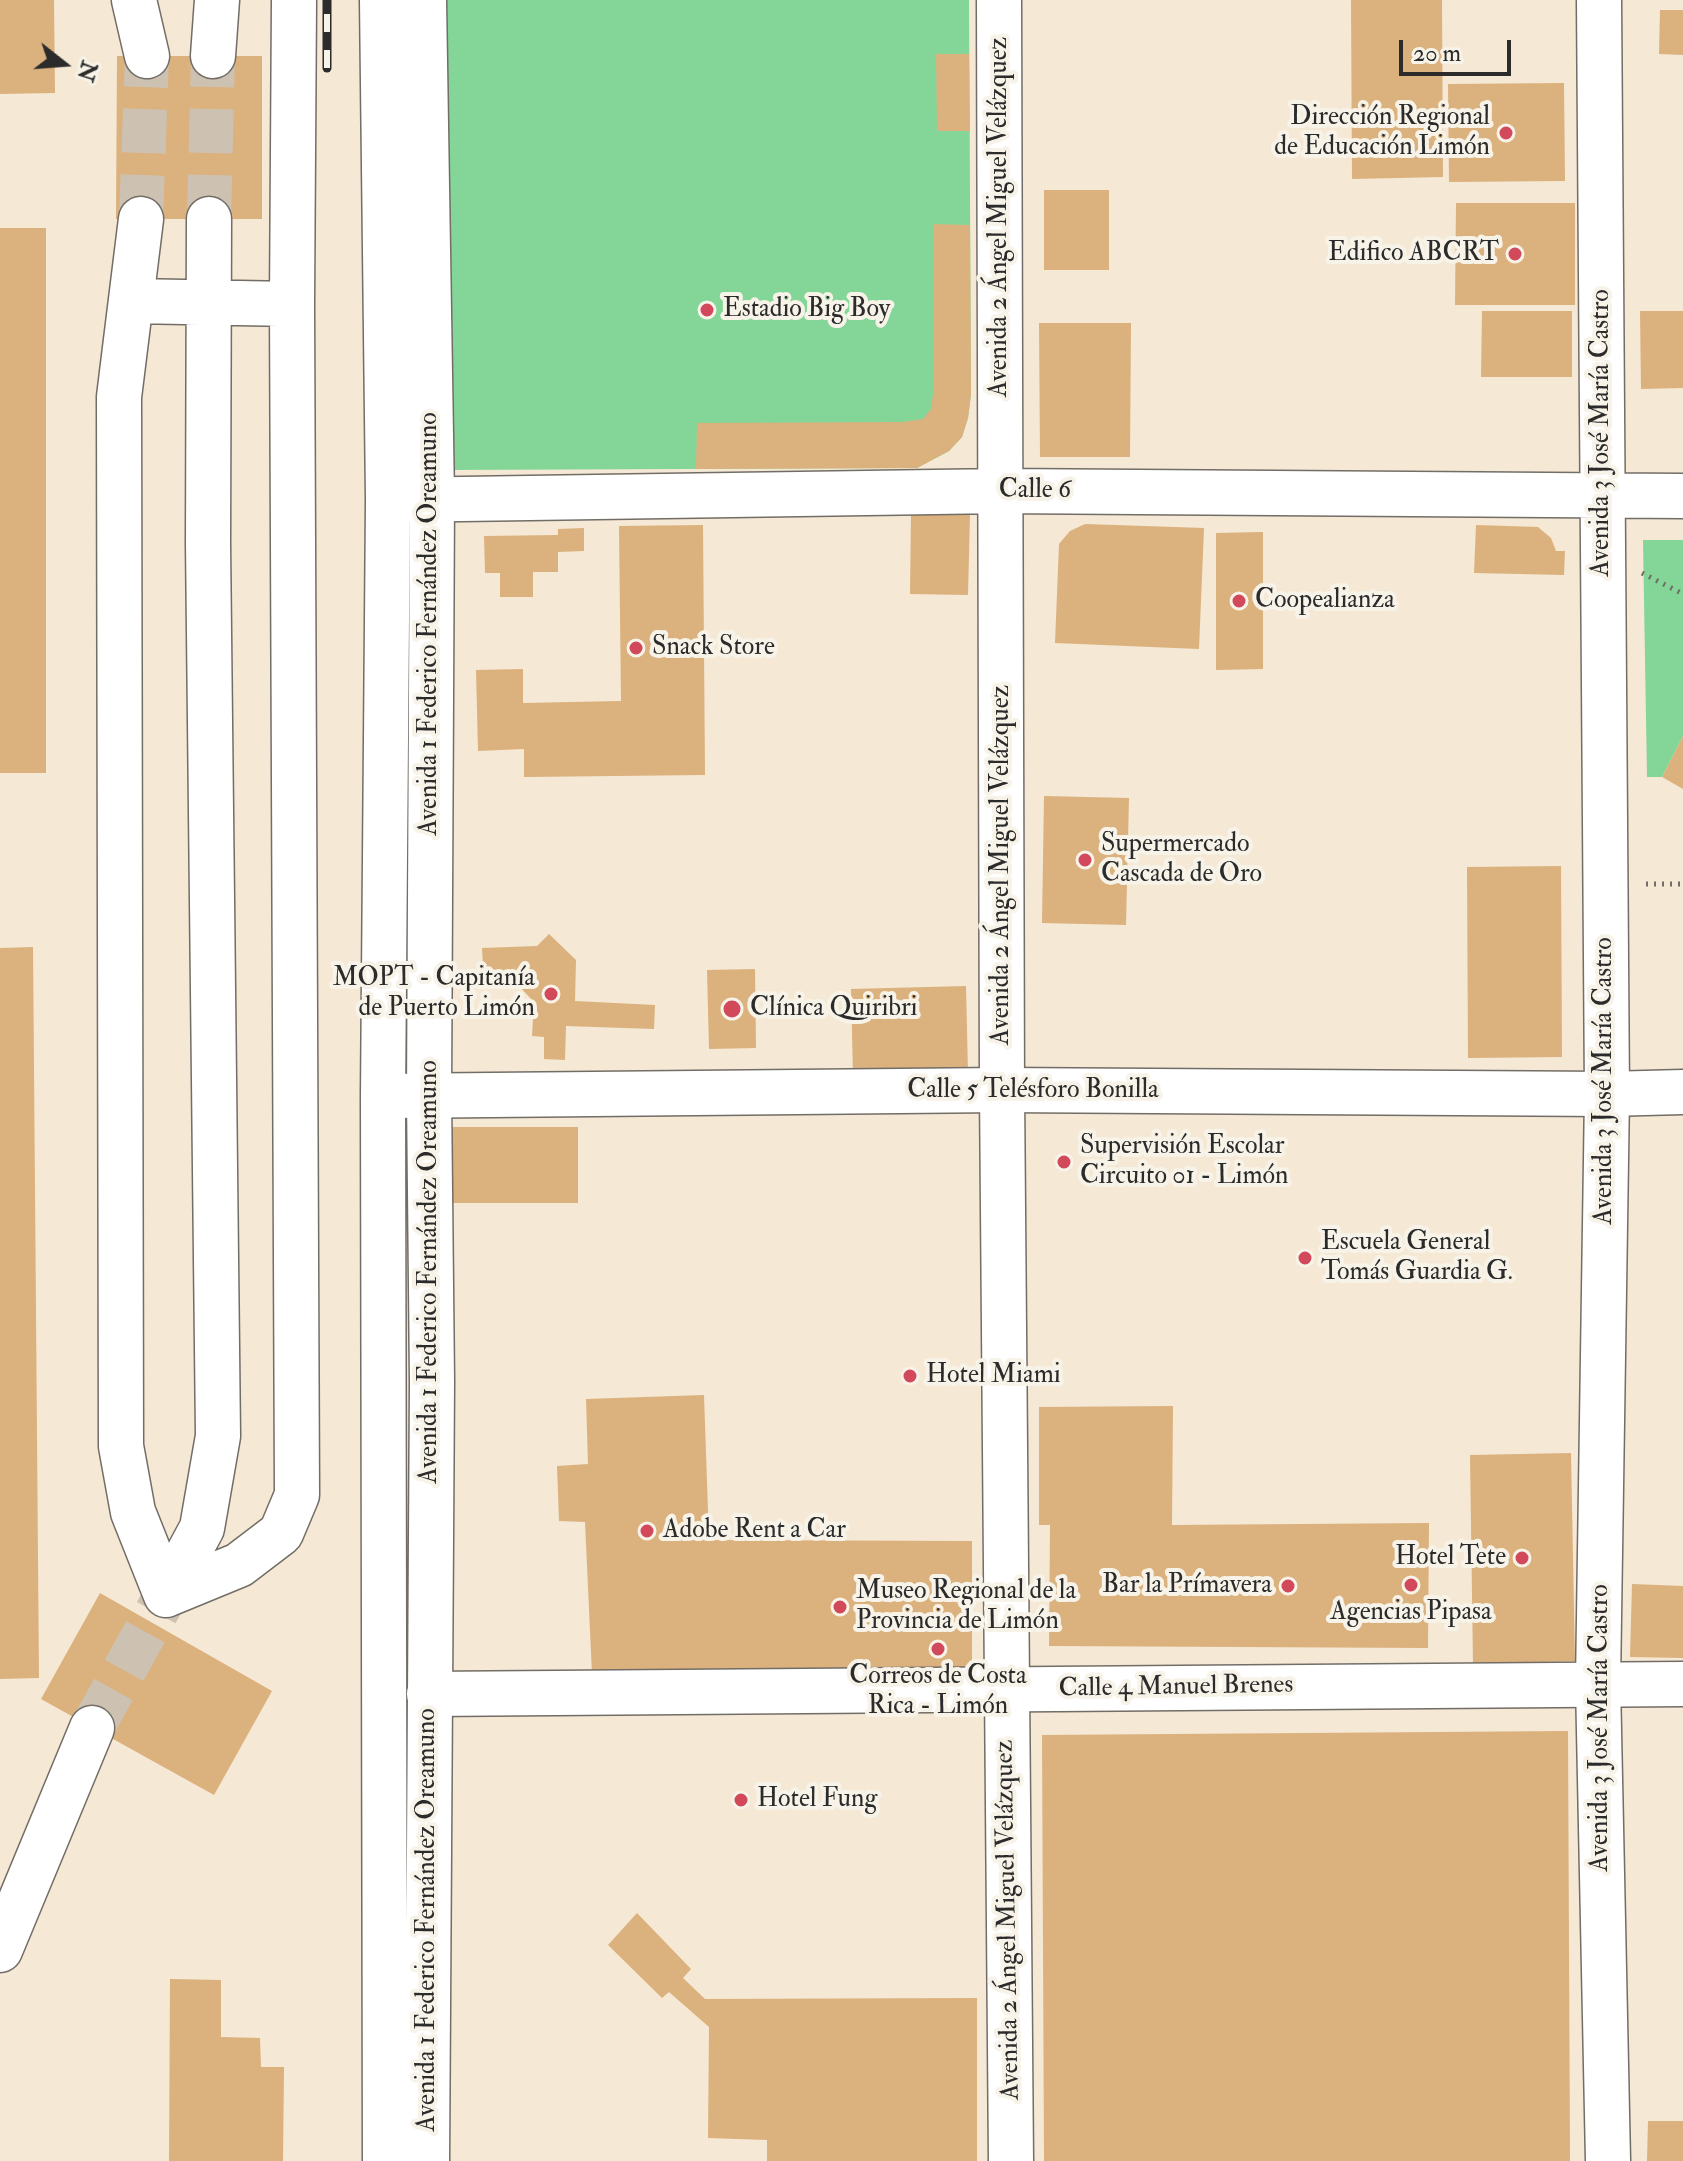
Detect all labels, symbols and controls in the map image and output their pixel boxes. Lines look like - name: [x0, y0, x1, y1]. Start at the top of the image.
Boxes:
- north arrow: [24, 24, 104, 104]
- scale bar: [1403, 24, 1515, 74]
- street label: Avenida 2 Ángel Miguel Velázquez: [984, 37, 1016, 397]
- text: 20 m: [1413, 38, 1461, 69]
- text: N: [71, 57, 103, 85]
- place label: Dirección Regional de Educación Limón: [1274, 102, 1490, 164]
- marker: Dirección Regional de Educación Limón: [1497, 124, 1515, 142]
- place label: Edifico ABCRT: [1328, 238, 1499, 270]
- marker: Edifico ABCRT: [1506, 245, 1524, 263]
- street label: Avenida 3 José María Castro: [1586, 289, 1618, 577]
- place label: Estadio Big Boy: [723, 294, 890, 326]
- marker: Estadio Big Boy: [698, 301, 716, 319]
- street label: Avenida 1 Federico Fernández Oreamuno: [414, 412, 446, 836]
- street label: Calle 6: [999, 475, 1071, 507]
- place label: Coopealianza: [1255, 585, 1395, 617]
- marker: Coopealianza: [1230, 592, 1248, 610]
- place label: Snack Store: [652, 632, 775, 664]
- marker: Snack Store: [627, 639, 645, 657]
- street label: Avenida 2 Ángel Miguel Velázquez: [986, 685, 1018, 1045]
- place label: Supermercado Cascada de Oro: [1101, 829, 1262, 890]
- marker: Supermercado Cascada de Oro: [1076, 851, 1094, 869]
- street label: Avenida 3 José María Castro: [1589, 937, 1621, 1225]
- place label: MOPT - Capitanía de Puerto Limón: [333, 963, 535, 1024]
- marker: MOPT - Capitanía de Puerto Limón: [542, 985, 560, 1003]
- place label: Clínica Quiribri: [750, 993, 918, 1025]
- marker: Clínica Quiribri: [721, 998, 743, 1020]
- street label: Avenida 1 Federico Fernández Oreamuno: [414, 1060, 446, 1484]
- street label: Calle 5 Telésforo Bonilla: [907, 1075, 1159, 1107]
- place label: Supervisión Escolar Circuito 01 - Limón: [1080, 1131, 1289, 1192]
- marker: Supervisión Escolar Circuito 01 - Limón: [1055, 1153, 1073, 1171]
- place label: Escuela General Tomás Guardia G.: [1321, 1227, 1513, 1288]
- marker: Escuela General Tomás Guardia G.: [1296, 1249, 1314, 1267]
- place label: Hotel Miami: [926, 1360, 1061, 1392]
- marker: Hotel Miami: [901, 1367, 919, 1385]
- place label: Adobe Rent a Car: [663, 1515, 846, 1547]
- marker: Adobe Rent a Car: [638, 1522, 656, 1540]
- place label: Hotel Tete: [1395, 1542, 1506, 1574]
- marker: Hotel Tete: [1513, 1549, 1531, 1567]
- place label: Bar la Prímavera: [1102, 1570, 1272, 1602]
- place label: Museo Regional de la Provincia de Limón: [856, 1576, 1076, 1638]
- marker: Agencias Pipasa: [1402, 1576, 1420, 1594]
- marker: Bar la Prímavera: [1279, 1577, 1297, 1595]
- street label: Avenida 3 José María Castro: [1585, 1584, 1617, 1872]
- place label: Agencias Pipasa: [1330, 1597, 1492, 1629]
- marker: Museo Regional de la Provincia de Limón: [831, 1598, 849, 1616]
- marker: Correos de Costa Rica - Limón: [929, 1640, 947, 1658]
- place label: Correos de Costa Rica - Limón: [849, 1661, 1027, 1722]
- street label: Calle 4 Manuel Brenes: [1058, 1670, 1294, 1706]
- street label: Avenida 1 Federico Fernández Oreamuno: [412, 1708, 444, 2132]
- street label: Avenida 2 Ángel Miguel Velázquez: [990, 1740, 1028, 2100]
- place label: Hotel Fung: [757, 1784, 877, 1816]
- marker: Hotel Fung: [732, 1791, 750, 1809]

